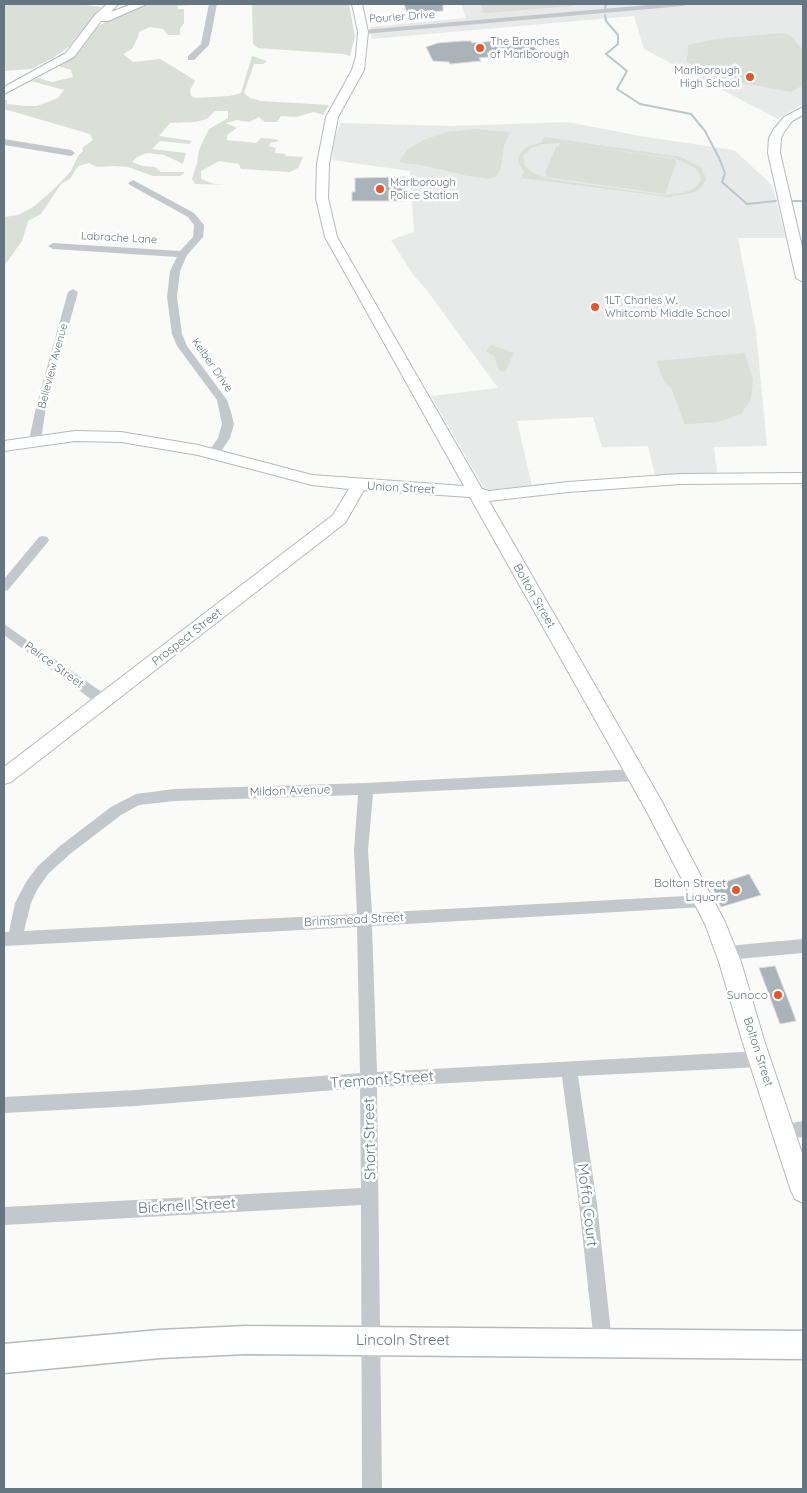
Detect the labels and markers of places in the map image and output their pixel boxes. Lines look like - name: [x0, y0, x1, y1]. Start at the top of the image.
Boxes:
- place label: The Branches of Marlborough: [490, 35, 569, 61]
- marker: The Branches of Marlborough: [474, 42, 486, 54]
- place label: Marlborough High School: [674, 64, 740, 90]
- marker: Marlborough High School: [744, 71, 756, 83]
- place label: Marlborough Police Station: [390, 176, 459, 202]
- marker: Marlborough Police Station: [374, 183, 386, 195]
- place label: 1LT Charles W. Whitcomb Middle School: [605, 294, 730, 320]
- marker: 1LT Charles W. Whitcomb Middle School: [589, 301, 601, 313]
- place label: Bolton Street Liquors: [654, 876, 726, 904]
- marker: Bolton Street Liquors: [730, 884, 742, 896]
- place label: Sunoco: [727, 988, 768, 1002]
- marker: Sunoco: [772, 989, 784, 1001]

